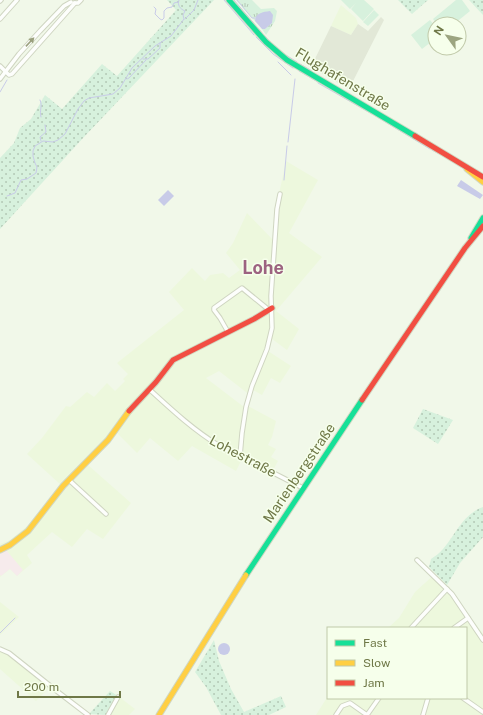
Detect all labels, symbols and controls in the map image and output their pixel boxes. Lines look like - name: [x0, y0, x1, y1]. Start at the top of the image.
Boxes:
- north arrow: [427, 16, 467, 56]
- text: N: [431, 24, 446, 37]
- one-way arrow: [25, 37, 34, 48]
- street label: Flughafenstraße: [293, 44, 393, 114]
- district label: Lohe: [242, 257, 284, 278]
- street label: Marienbergstraße: [260, 420, 338, 526]
- street label: Lohestraße: [207, 432, 279, 480]
- legend: [327, 627, 467, 699]
- text: Fast: [363, 636, 388, 650]
- text: Slow: [363, 656, 391, 670]
- scale bar: [18, 673, 120, 699]
- text: Jam: [363, 676, 385, 690]
- text: 200 m: [24, 680, 59, 694]

